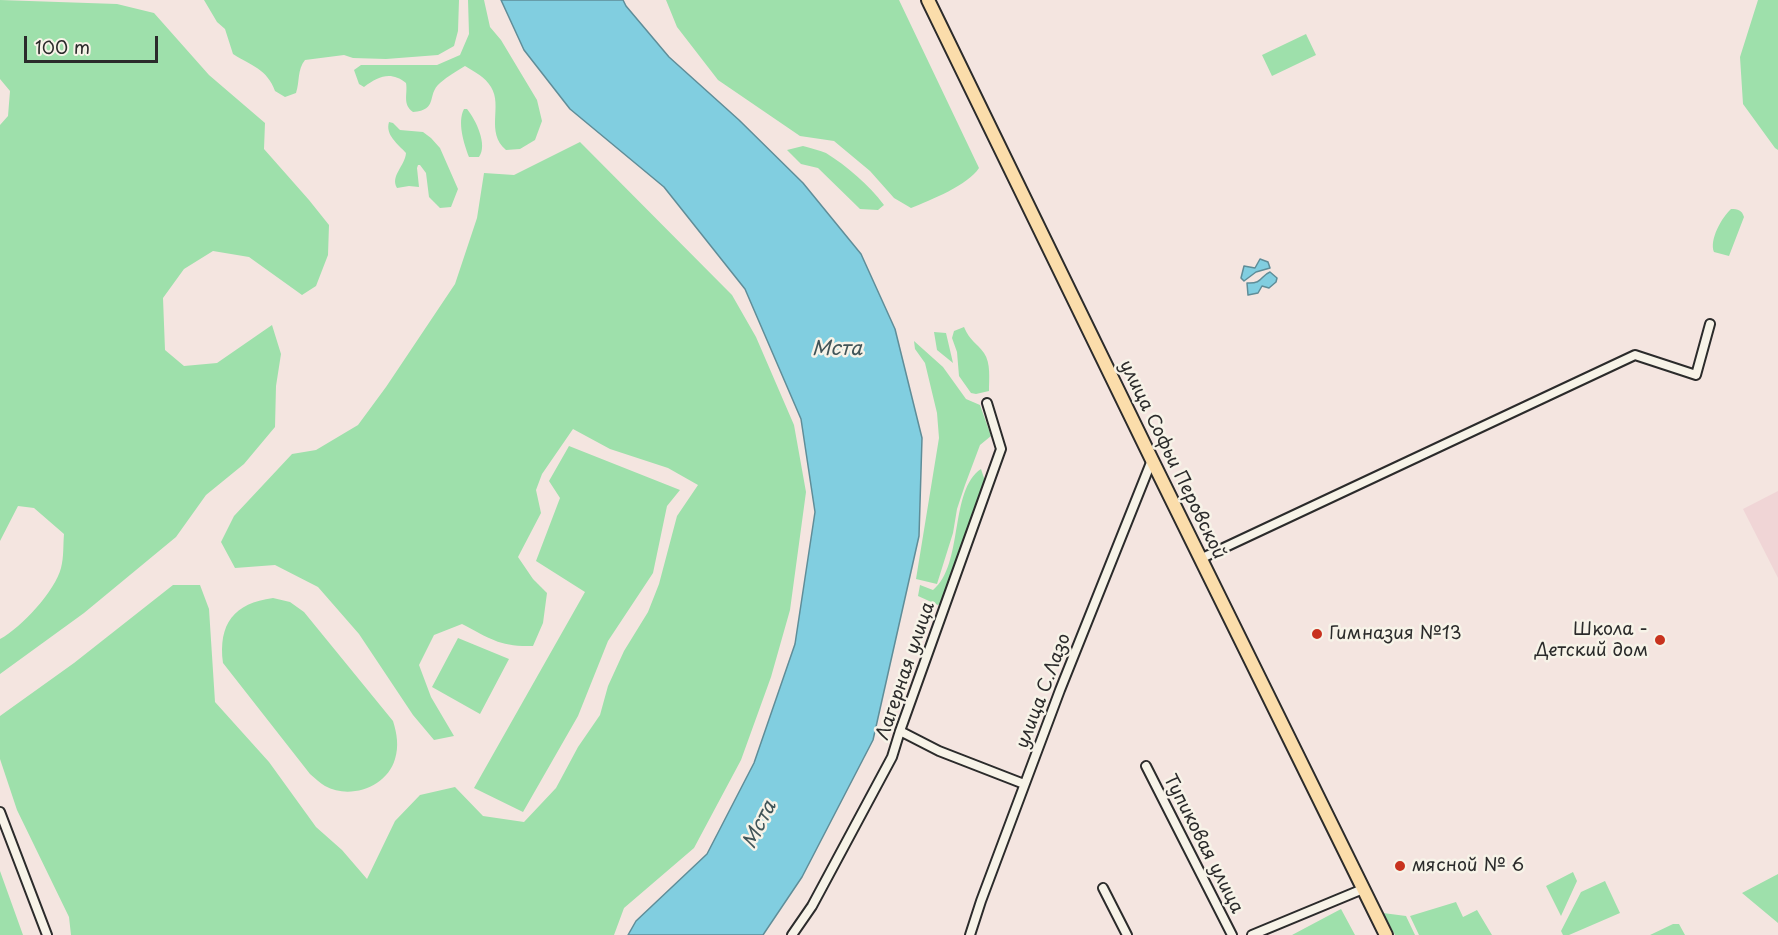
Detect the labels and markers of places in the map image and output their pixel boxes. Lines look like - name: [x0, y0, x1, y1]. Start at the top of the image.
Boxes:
- place label: Школа - Детский дом: [1535, 619, 1648, 662]
- place label: Гимназия №13: [1329, 623, 1462, 645]
- marker: Гимназия №13: [1310, 627, 1324, 641]
- marker: Школа - Детский дом: [1653, 633, 1667, 647]
- place label: мясной № 6: [1412, 855, 1524, 877]
- marker: мясной № 6: [1393, 859, 1407, 873]

